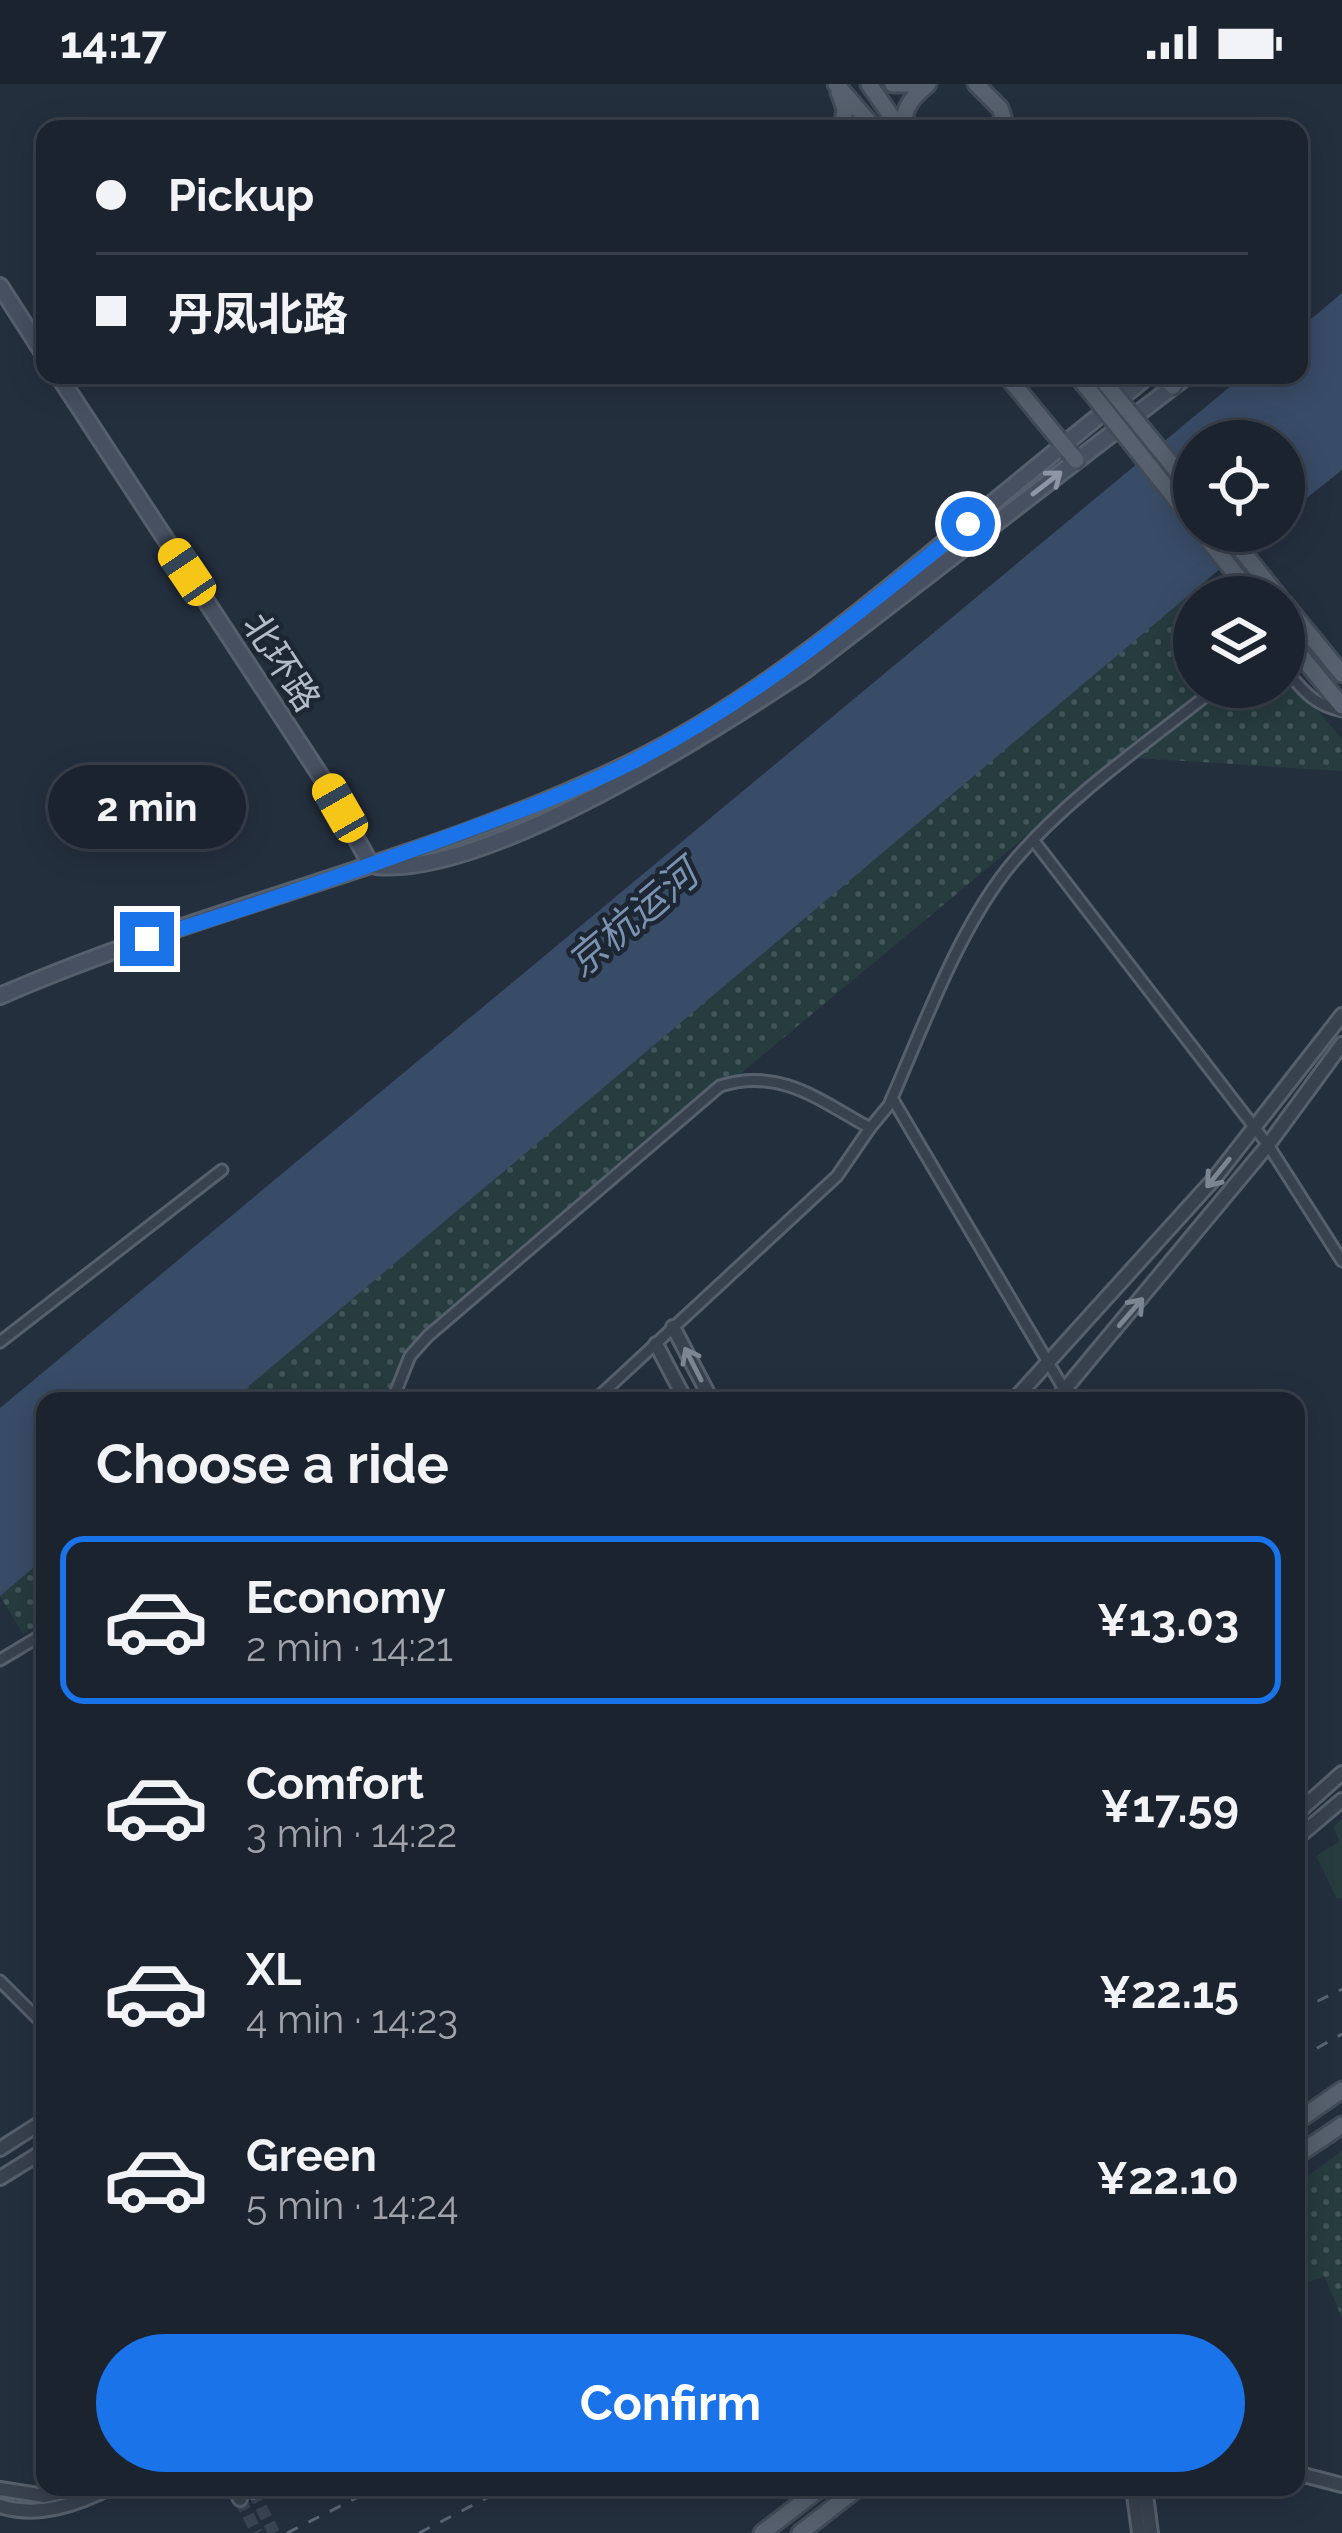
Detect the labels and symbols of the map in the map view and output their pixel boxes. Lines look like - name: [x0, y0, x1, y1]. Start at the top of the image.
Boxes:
- one-way arrow: [1030, 470, 1062, 496]
- route start: [941, 497, 995, 551]
- car: [152, 532, 222, 612]
- street label: 北环路: [235, 605, 329, 719]
- callout: 2 min: [48, 765, 246, 849]
- car: [306, 768, 374, 848]
- water label: 京杭运河: [557, 846, 712, 986]
- route end: [120, 912, 174, 966]
- one-way arrow: [1205, 1157, 1232, 1188]
- one-way arrow: [1116, 1297, 1144, 1328]
- one-way arrow: [680, 1347, 703, 1382]

